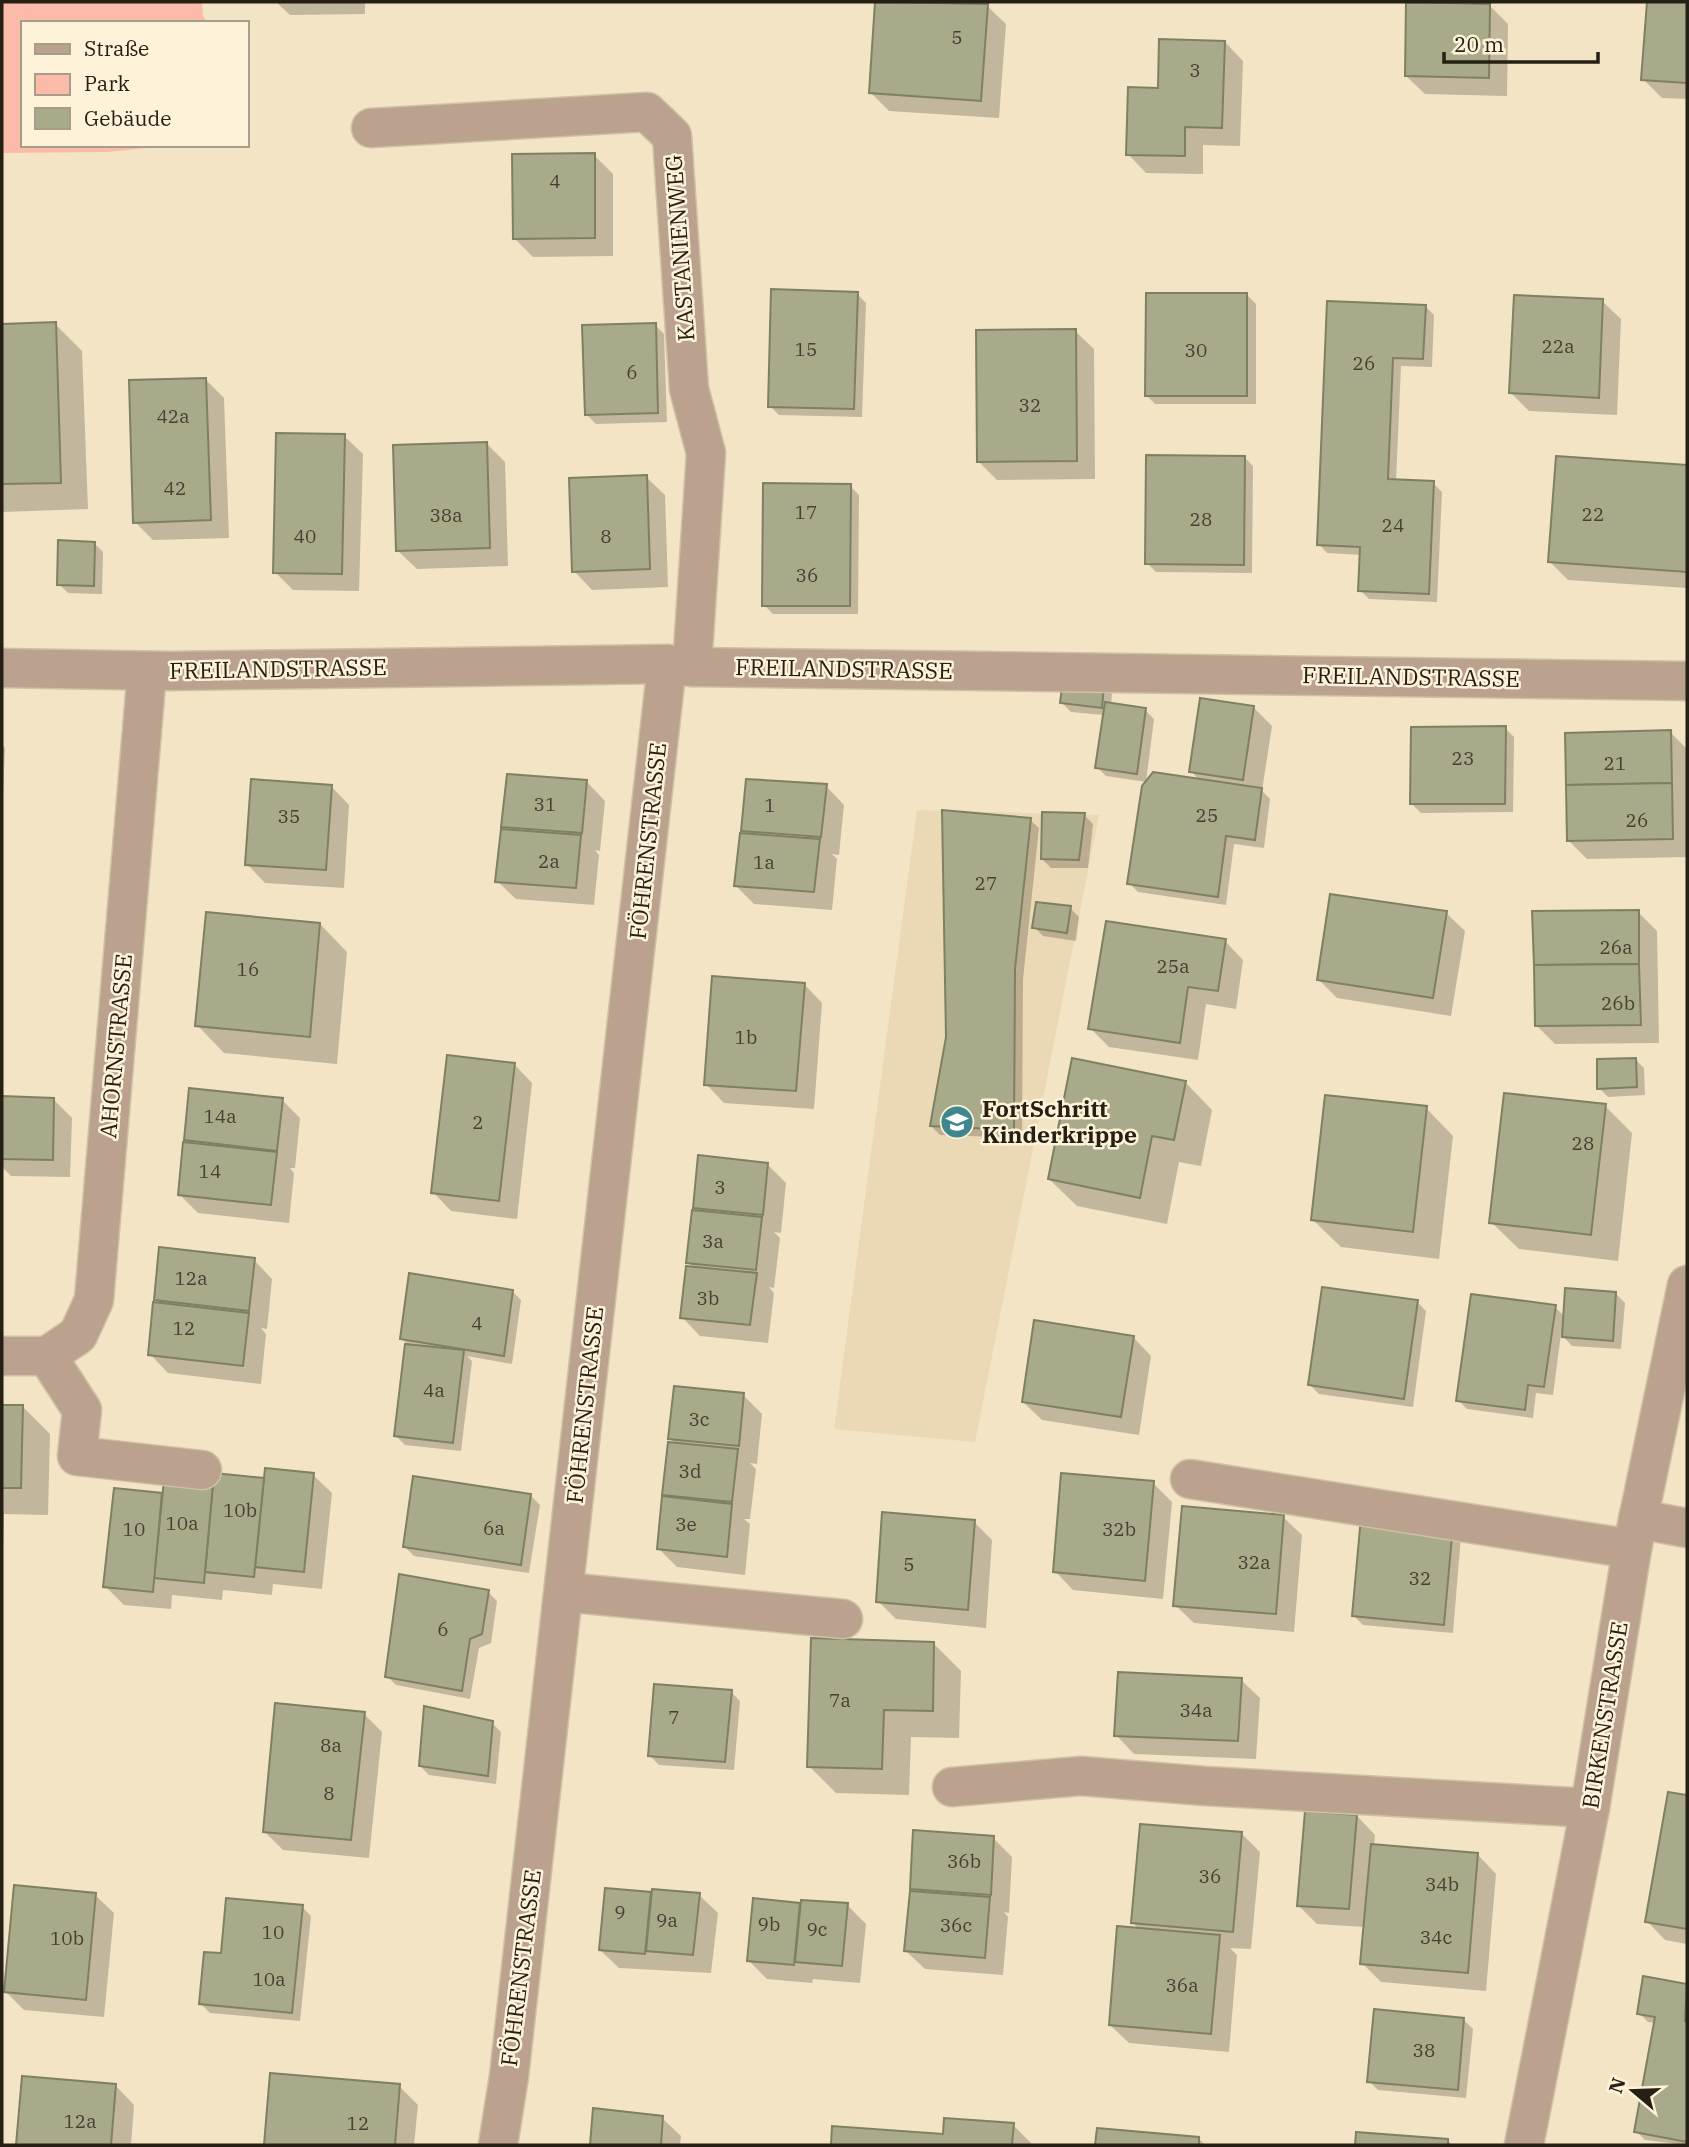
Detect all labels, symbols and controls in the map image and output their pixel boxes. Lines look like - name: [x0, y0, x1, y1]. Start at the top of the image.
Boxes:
- legend: [21, 21, 248, 147]
- scale bar: [1444, 21, 1598, 65]
- house number: 5: [951, 25, 963, 49]
- text: 20 m: [1454, 30, 1504, 58]
- text: Straße: [84, 34, 149, 62]
- house number: 3: [1189, 58, 1201, 82]
- text: Park: [84, 69, 131, 97]
- text: Gebäude: [84, 104, 172, 132]
- street label: KASTANIENWEG: [658, 154, 700, 342]
- house number: 4: [549, 169, 561, 193]
- house number: 22a: [1541, 334, 1575, 358]
- house number: 15: [795, 337, 817, 361]
- house number: 30: [1185, 338, 1207, 362]
- house number: 26: [1353, 351, 1375, 375]
- house number: 6: [626, 360, 638, 384]
- house number: 32: [1019, 393, 1041, 417]
- house number: 42a: [156, 404, 190, 428]
- house number: 42: [164, 476, 186, 500]
- house number: 17: [795, 500, 817, 524]
- house number: 22: [1582, 502, 1604, 526]
- house number: 38a: [429, 503, 463, 527]
- house number: 28: [1190, 507, 1212, 531]
- house number: 24: [1382, 513, 1404, 537]
- house number: 40: [294, 524, 316, 548]
- house number: 8: [600, 524, 612, 548]
- house number: 36: [796, 563, 818, 587]
- street label: FREILANDSTRASSE: [169, 651, 387, 685]
- street label: FREILANDSTRASSE: [735, 651, 953, 685]
- street label: FREILANDSTRASSE: [1302, 659, 1520, 693]
- street label: FÖHRENSTRASSE: [622, 741, 672, 941]
- house number: 23: [1452, 746, 1474, 770]
- house number: 21: [1604, 751, 1626, 775]
- house number: 31: [534, 792, 556, 816]
- house number: 1: [764, 793, 776, 817]
- house number: 25: [1196, 803, 1218, 827]
- house number: 35: [278, 804, 300, 828]
- house number: 26: [1626, 808, 1648, 832]
- house number: 2a: [538, 849, 560, 873]
- house number: 1a: [753, 850, 775, 874]
- house number: 27: [975, 871, 997, 895]
- house number: 26a: [1599, 935, 1633, 959]
- street label: AHORNSTRASSE: [92, 952, 138, 1139]
- house number: 25a: [1156, 954, 1190, 978]
- house number: 16: [237, 957, 259, 981]
- house number: 26b: [1601, 991, 1635, 1015]
- house number: 1b: [735, 1025, 757, 1049]
- place label: FortSchritt Kinderkrippe: [982, 1093, 1137, 1149]
- school or university icon: FortSchritt Kinderkrippe: [938, 1103, 976, 1141]
- house number: 14a: [203, 1104, 237, 1128]
- house number: 2: [472, 1110, 484, 1134]
- house number: 28: [1572, 1131, 1594, 1155]
- house number: 14: [199, 1159, 221, 1183]
- house number: 3: [714, 1175, 726, 1199]
- house number: 3a: [702, 1229, 724, 1253]
- house number: 12a: [174, 1266, 208, 1290]
- house number: 3b: [697, 1286, 719, 1310]
- street label: FÖHRENSTRASSE: [559, 1305, 609, 1505]
- house number: 4: [471, 1311, 483, 1335]
- house number: 12: [173, 1316, 195, 1340]
- house number: 4a: [423, 1378, 445, 1402]
- house number: 3c: [688, 1407, 710, 1431]
- house number: 3d: [679, 1459, 701, 1483]
- house number: 10b: [223, 1498, 257, 1522]
- house number: 10a: [165, 1511, 199, 1535]
- house number: 3e: [675, 1512, 697, 1536]
- house number: 6a: [483, 1516, 505, 1540]
- house number: 10: [123, 1517, 145, 1541]
- house number: 32b: [1102, 1517, 1136, 1541]
- house number: 32a: [1237, 1550, 1271, 1574]
- house number: 5: [903, 1552, 915, 1576]
- house number: 32: [1409, 1566, 1431, 1590]
- house number: 6: [437, 1617, 449, 1641]
- street label: BIRKENSTRASSE: [1574, 1619, 1634, 1811]
- house number: 7a: [829, 1688, 851, 1712]
- house number: 34a: [1179, 1698, 1213, 1722]
- house number: 7: [668, 1705, 680, 1729]
- house number: 8a: [320, 1733, 342, 1757]
- house number: 8: [323, 1781, 335, 1805]
- house number: 36b: [947, 1849, 981, 1873]
- house number: 36: [1199, 1864, 1221, 1888]
- street label: FÖHRENSTRASSE: [493, 1868, 547, 2068]
- house number: 34b: [1425, 1872, 1459, 1896]
- house number: 9: [614, 1900, 626, 1924]
- house number: 9a: [656, 1908, 678, 1932]
- house number: 9b: [758, 1912, 780, 1936]
- house number: 36c: [940, 1913, 972, 1937]
- house number: 9c: [806, 1917, 828, 1941]
- house number: 10: [262, 1920, 284, 1944]
- house number: 34c: [1420, 1925, 1452, 1949]
- house number: 10b: [50, 1926, 84, 1950]
- house number: 10a: [252, 1967, 286, 1991]
- house number: 36a: [1165, 1973, 1199, 1997]
- house number: 38: [1413, 2038, 1435, 2062]
- north arrow: [1598, 2056, 1668, 2126]
- text: N: [1603, 2074, 1631, 2096]
- house number: 12a: [63, 2109, 97, 2133]
- house number: 12: [347, 2111, 369, 2135]

